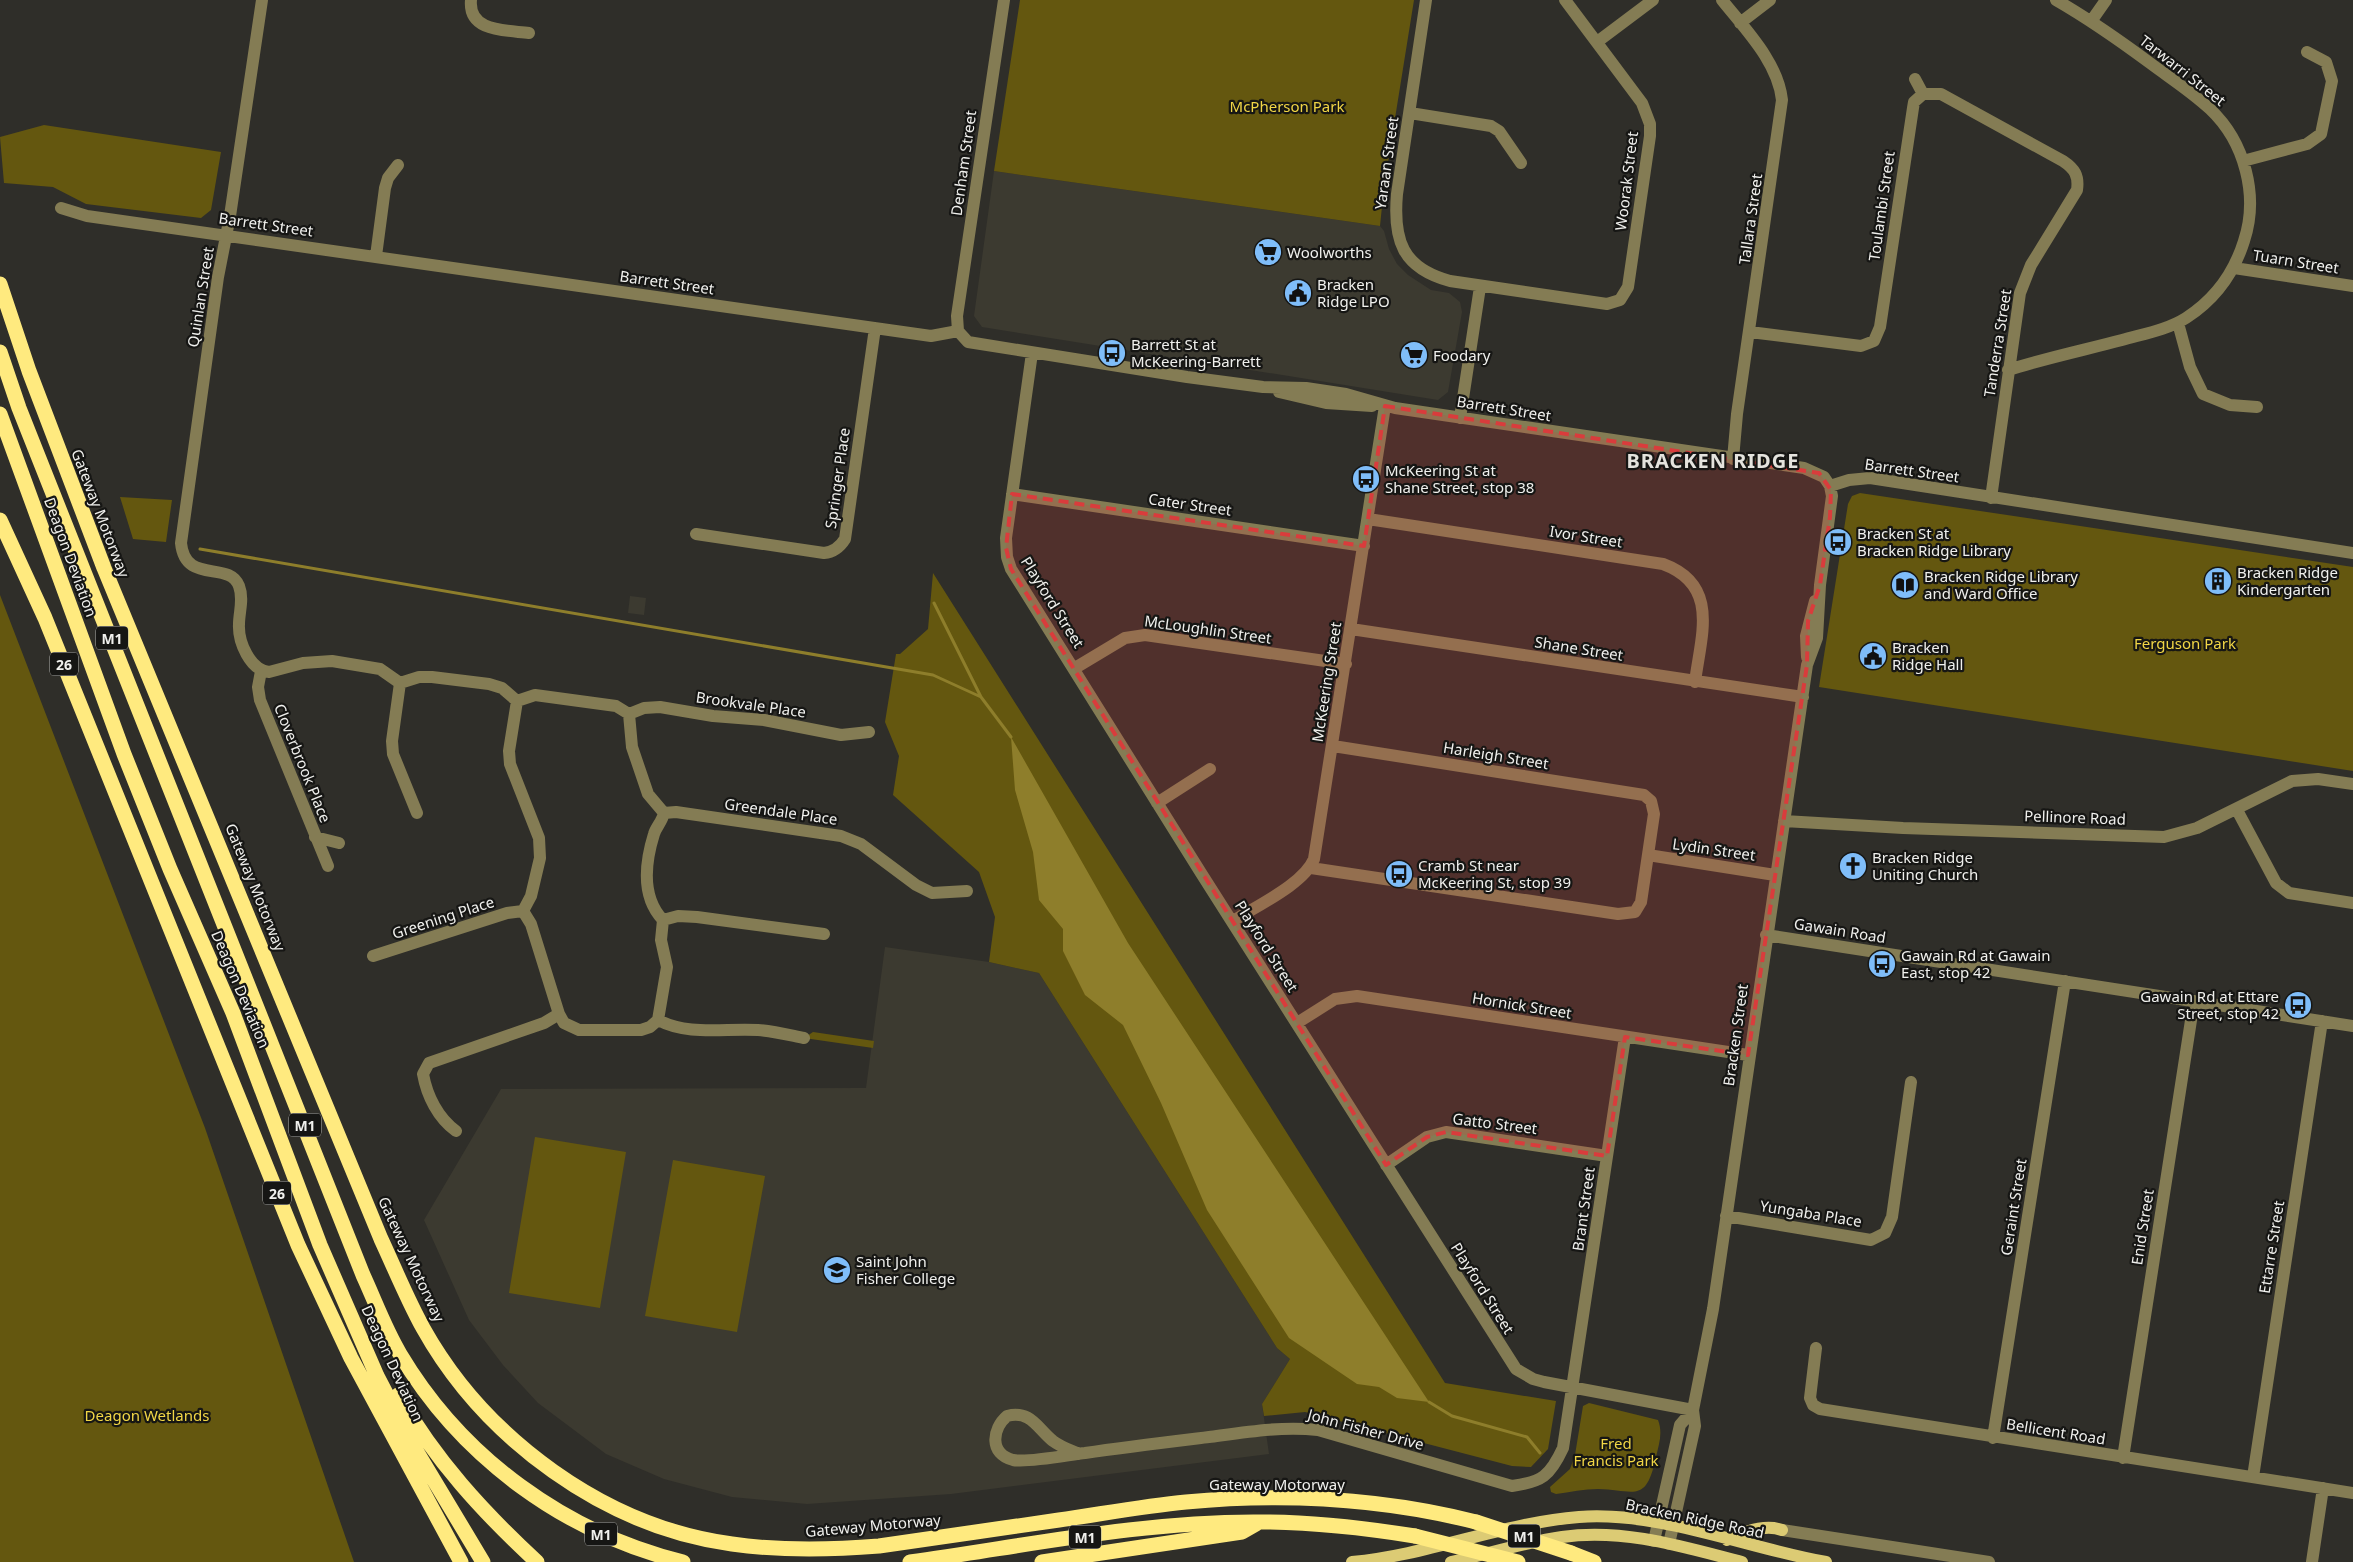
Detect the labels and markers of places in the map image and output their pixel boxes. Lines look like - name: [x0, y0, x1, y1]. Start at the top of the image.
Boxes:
- supermarket icon: Woolworths: [1253, 237, 1283, 267]
- place label: Woolworths: [1287, 242, 1372, 262]
- place label: Bracken Ridge LPO: [1317, 274, 1390, 311]
- public building icon: Bracken Ridge LPO: [1283, 278, 1313, 308]
- place label: Barrett St at McKeering-Barrett: [1131, 334, 1262, 371]
- bus stop icon: Barrett St at McKeering-Barrett: [1097, 338, 1127, 368]
- supermarket icon: Foodary: [1399, 340, 1429, 370]
- place label: Foodary: [1433, 345, 1491, 365]
- place label: McKeering St at Shane Street, stop 38: [1385, 460, 1534, 497]
- bus stop icon: McKeering St at Shane Street, stop 38: [1351, 464, 1381, 494]
- place label: Bracken St at Bracken Ridge Library: [1857, 523, 2011, 560]
- bus stop icon: Bracken St at Bracken Ridge Library: [1823, 527, 1853, 557]
- place label: Bracken Ridge Kindergarten: [2237, 562, 2338, 599]
- place label: Bracken Ridge Library and Ward Office: [1924, 566, 2078, 603]
- building icon: Bracken Ridge Kindergarten: [2203, 566, 2233, 596]
- library icon: Bracken Ridge Library and Ward Office: [1890, 570, 1920, 600]
- place label: Bracken Ridge Hall: [1892, 637, 1963, 674]
- public building icon: Bracken Ridge Hall: [1858, 641, 1888, 671]
- place label: Bracken Ridge Uniting Church: [1872, 847, 1978, 884]
- church icon: Bracken Ridge Uniting Church: [1838, 851, 1868, 881]
- place label: Cramb St near McKeering St, stop 39: [1418, 855, 1571, 892]
- bus stop icon: Cramb St near McKeering St, stop 39: [1384, 859, 1414, 889]
- place label: Gawain Rd at Gawain East, stop 42: [1901, 945, 2050, 982]
- bus stop icon: Gawain Rd at Gawain East, stop 42: [1867, 949, 1897, 979]
- place label: Gawain Rd at Ettare Street, stop 42: [2140, 986, 2279, 1023]
- bus stop icon: Gawain Rd at Ettare Street, stop 42: [2283, 990, 2313, 1020]
- place label: Saint John Fisher College: [856, 1251, 955, 1288]
- school or university icon: Saint John Fisher College: [822, 1255, 852, 1285]

